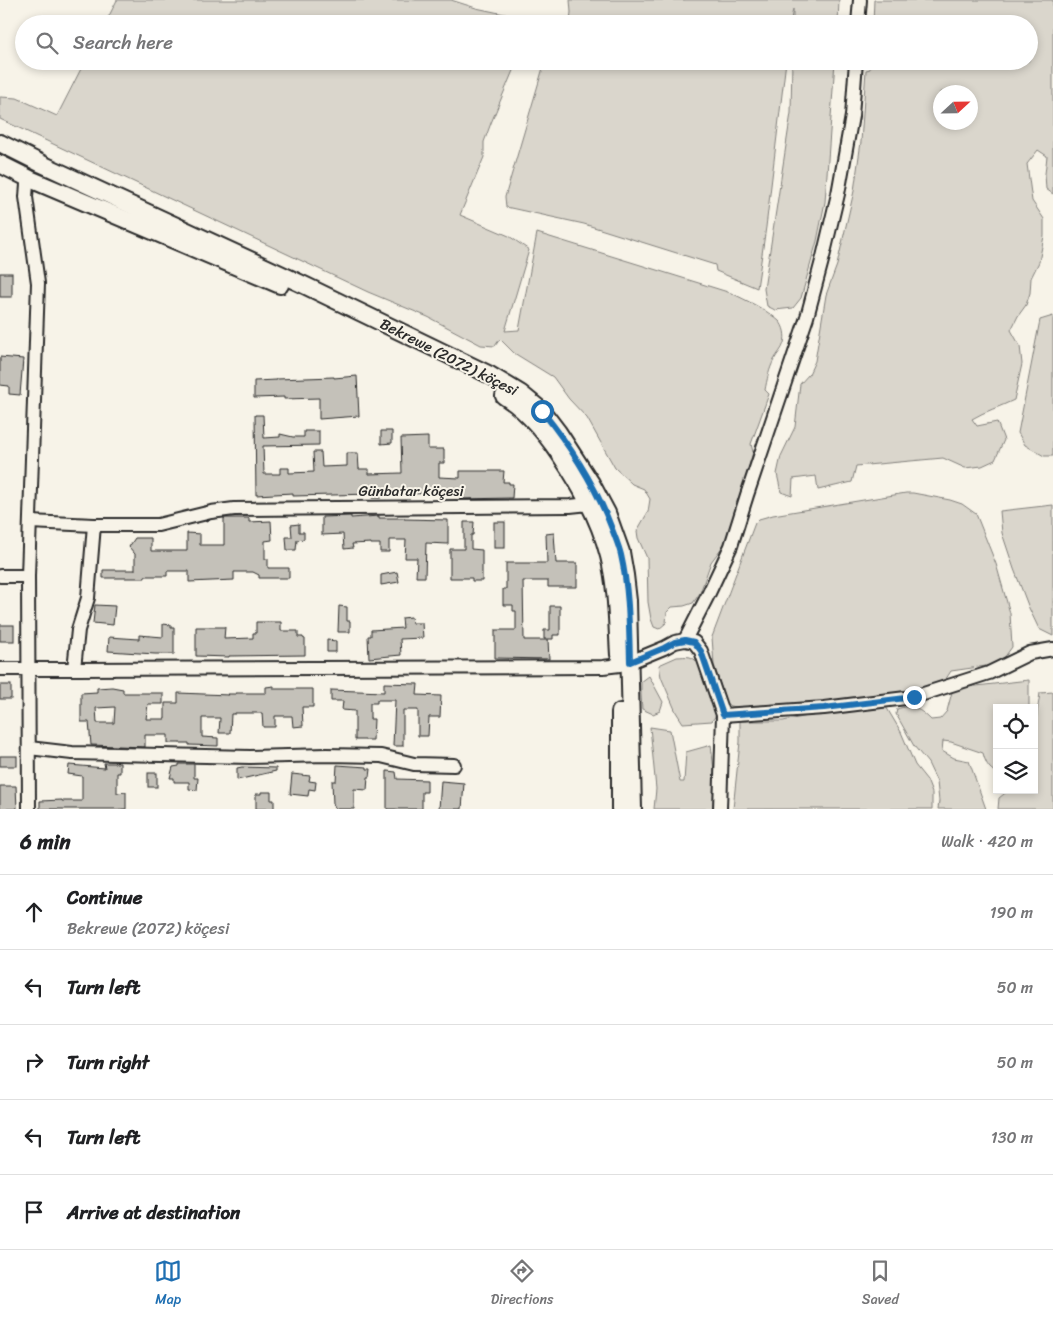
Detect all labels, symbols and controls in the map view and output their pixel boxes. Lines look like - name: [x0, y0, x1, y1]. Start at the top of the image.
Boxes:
- search box: [15, 15, 1038, 70]
- text: Search here: [73, 26, 173, 59]
- icon: search: [33, 29, 61, 57]
- north arrow: [933, 85, 978, 130]
- street label: Bekrewe (2072) köçesi: [375, 311, 523, 404]
- route start: [531, 400, 554, 423]
- street label: Günbatar köçesi: [358, 478, 464, 504]
- route end: [903, 686, 926, 709]
- map controls: [993, 704, 1038, 794]
- button: locate: [993, 704, 1038, 749]
- button: layers: [993, 749, 1038, 794]
- text: 6 min: [20, 823, 71, 861]
- text: Walk · 420 m: [941, 827, 1033, 856]
- text: Continue: [67, 881, 143, 914]
- icon: ahead: [20, 898, 48, 926]
- text: 190 m: [990, 898, 1033, 927]
- text: Bekrewe (2072) köçesi: [67, 914, 229, 943]
- text: Turn left: [67, 971, 140, 1004]
- icon: left: [20, 973, 48, 1001]
- text: 50 m: [997, 973, 1033, 1002]
- text: Turn right: [67, 1046, 149, 1079]
- icon: right: [20, 1048, 48, 1076]
- text: 50 m: [997, 1048, 1033, 1077]
- text: Turn left: [67, 1121, 140, 1154]
- icon: left: [20, 1123, 48, 1151]
- text: 130 m: [991, 1123, 1033, 1152]
- text: Arrive at destination: [67, 1196, 240, 1229]
- icon: arrive: [20, 1198, 48, 1226]
- tab: Map: [154, 1257, 182, 1312]
- tab: Directions: [491, 1257, 553, 1312]
- tab: Saved: [862, 1257, 899, 1312]

